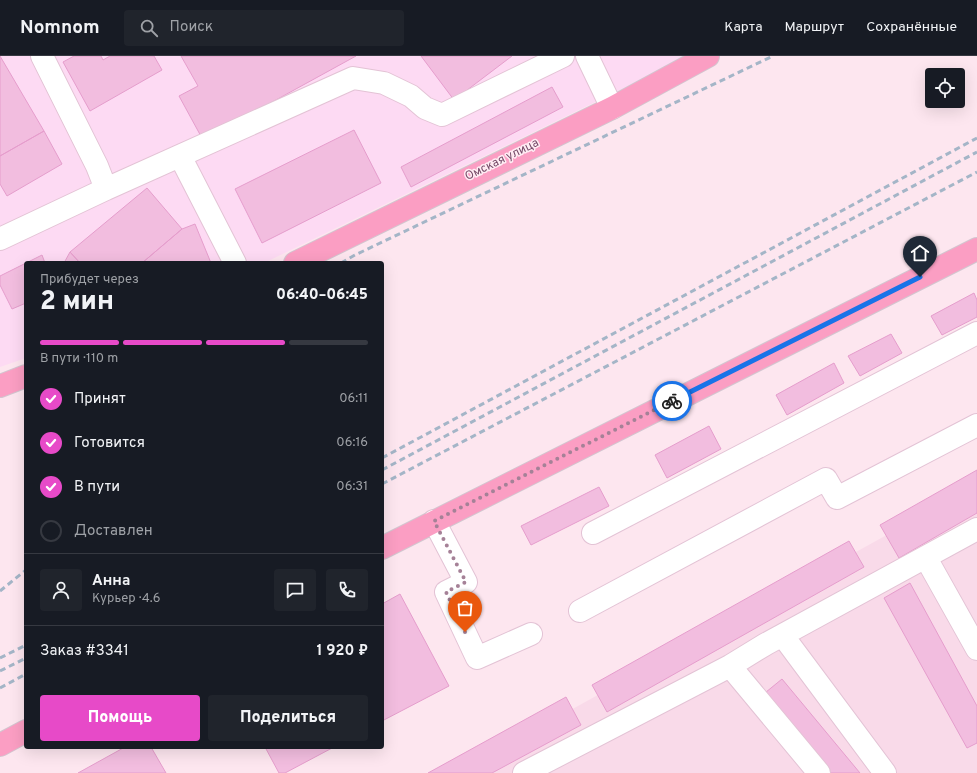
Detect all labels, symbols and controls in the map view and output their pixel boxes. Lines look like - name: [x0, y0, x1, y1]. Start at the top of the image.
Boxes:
- search box: [124, 10, 404, 46]
- text: Nomnom: [20, 16, 100, 40]
- icon: search: [138, 17, 160, 39]
- text: Поиск: [170, 18, 213, 37]
- text: Карта: [724, 19, 763, 36]
- text: Маршрут: [785, 19, 844, 36]
- text: Сохранённые: [866, 19, 957, 36]
- map controls: [925, 68, 965, 108]
- button: locate: [925, 68, 965, 108]
- street label: Омская улица: [462, 135, 542, 185]
- pin: [903, 236, 937, 277]
- icon: home: [909, 242, 931, 264]
- text: Прибудет через: [40, 272, 139, 288]
- text: 2 мин: [40, 286, 114, 319]
- text: 06:40–06:45: [276, 286, 368, 305]
- text: В пути · 110 m: [40, 351, 118, 367]
- courier: [652, 381, 692, 421]
- icon: check: [40, 388, 62, 410]
- text: Принят: [74, 390, 126, 409]
- icon: bike: [661, 390, 683, 412]
- text: 06:11: [339, 391, 368, 407]
- icon: check: [40, 432, 62, 454]
- text: Готовится: [74, 434, 145, 453]
- text: 06:16: [336, 435, 368, 451]
- icon: check: [40, 476, 62, 498]
- text: В пути: [74, 478, 120, 497]
- text: 06:31: [336, 479, 368, 495]
- text: Доставлен: [74, 522, 153, 541]
- button: person: [40, 569, 82, 611]
- button: chat: [274, 569, 316, 611]
- button: phone: [326, 569, 368, 611]
- text: Анна: [92, 572, 130, 591]
- text: Курьер · 4.6: [92, 591, 161, 607]
- pin: [448, 591, 482, 632]
- icon: bag: [454, 597, 476, 619]
- text: Заказ #3341: [40, 642, 129, 661]
- text: 1 920 ₽: [316, 642, 368, 661]
- button: Помощь: [40, 695, 200, 741]
- button: Поделиться: [208, 695, 368, 741]

